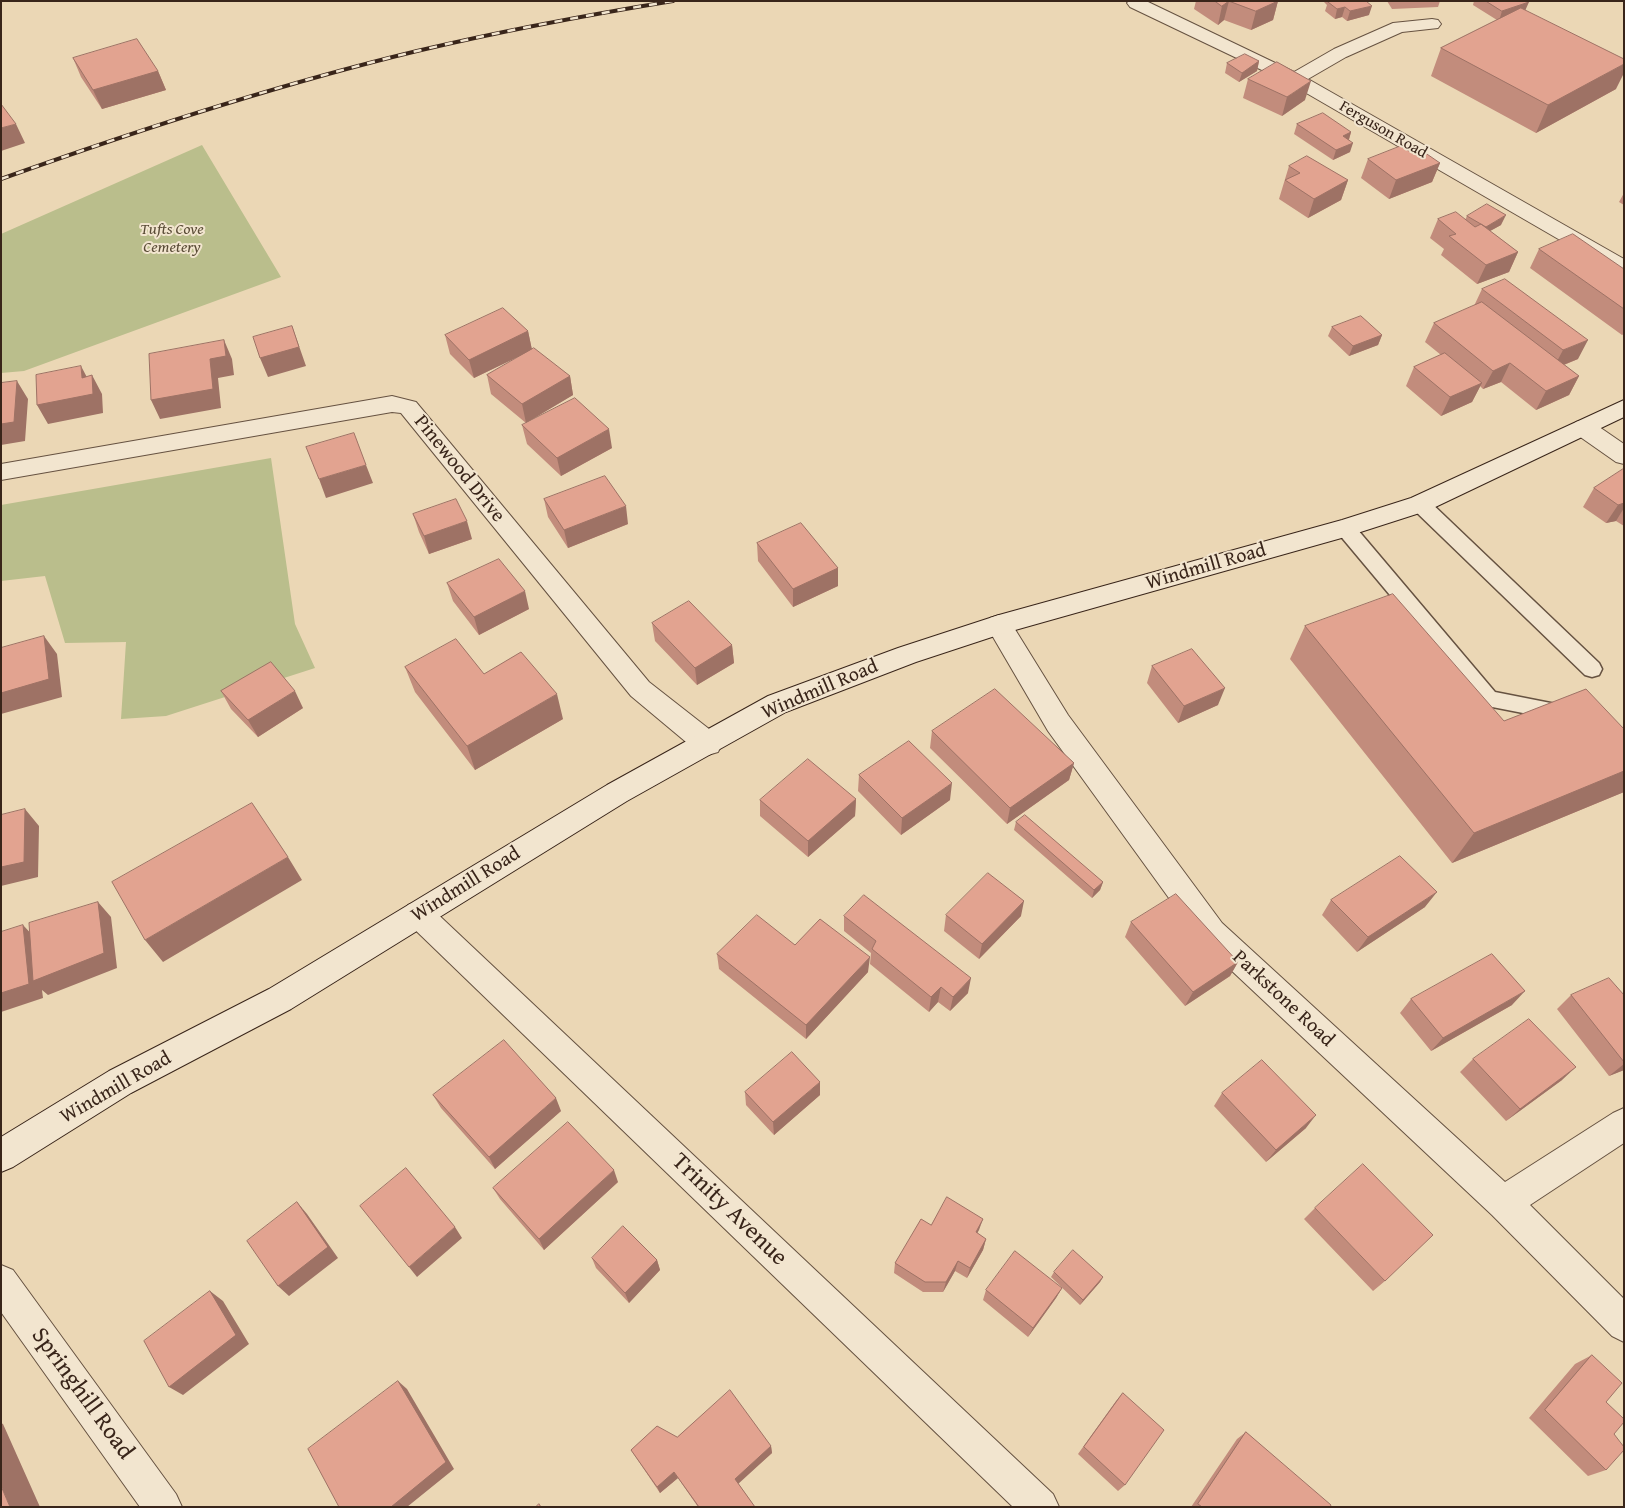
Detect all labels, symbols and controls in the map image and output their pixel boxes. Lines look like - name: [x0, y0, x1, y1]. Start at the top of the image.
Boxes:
- street label: Ferguson Road: [1336, 97, 1430, 163]
- park label: Tufts Cove Cemetery: [140, 220, 204, 258]
- street label: Pinewood Drive: [408, 410, 510, 528]
- street label: Windmill Road: [1143, 538, 1269, 596]
- street label: Windmill Road: [758, 655, 882, 725]
- street label: Windmill Road: [407, 842, 525, 928]
- street label: Parkstone Road: [1227, 946, 1339, 1052]
- street label: Windmill Road: [56, 1047, 176, 1129]
- street label: Trinity Avenue: [665, 1148, 793, 1272]
- street label: Springhill Road: [25, 1322, 139, 1466]

